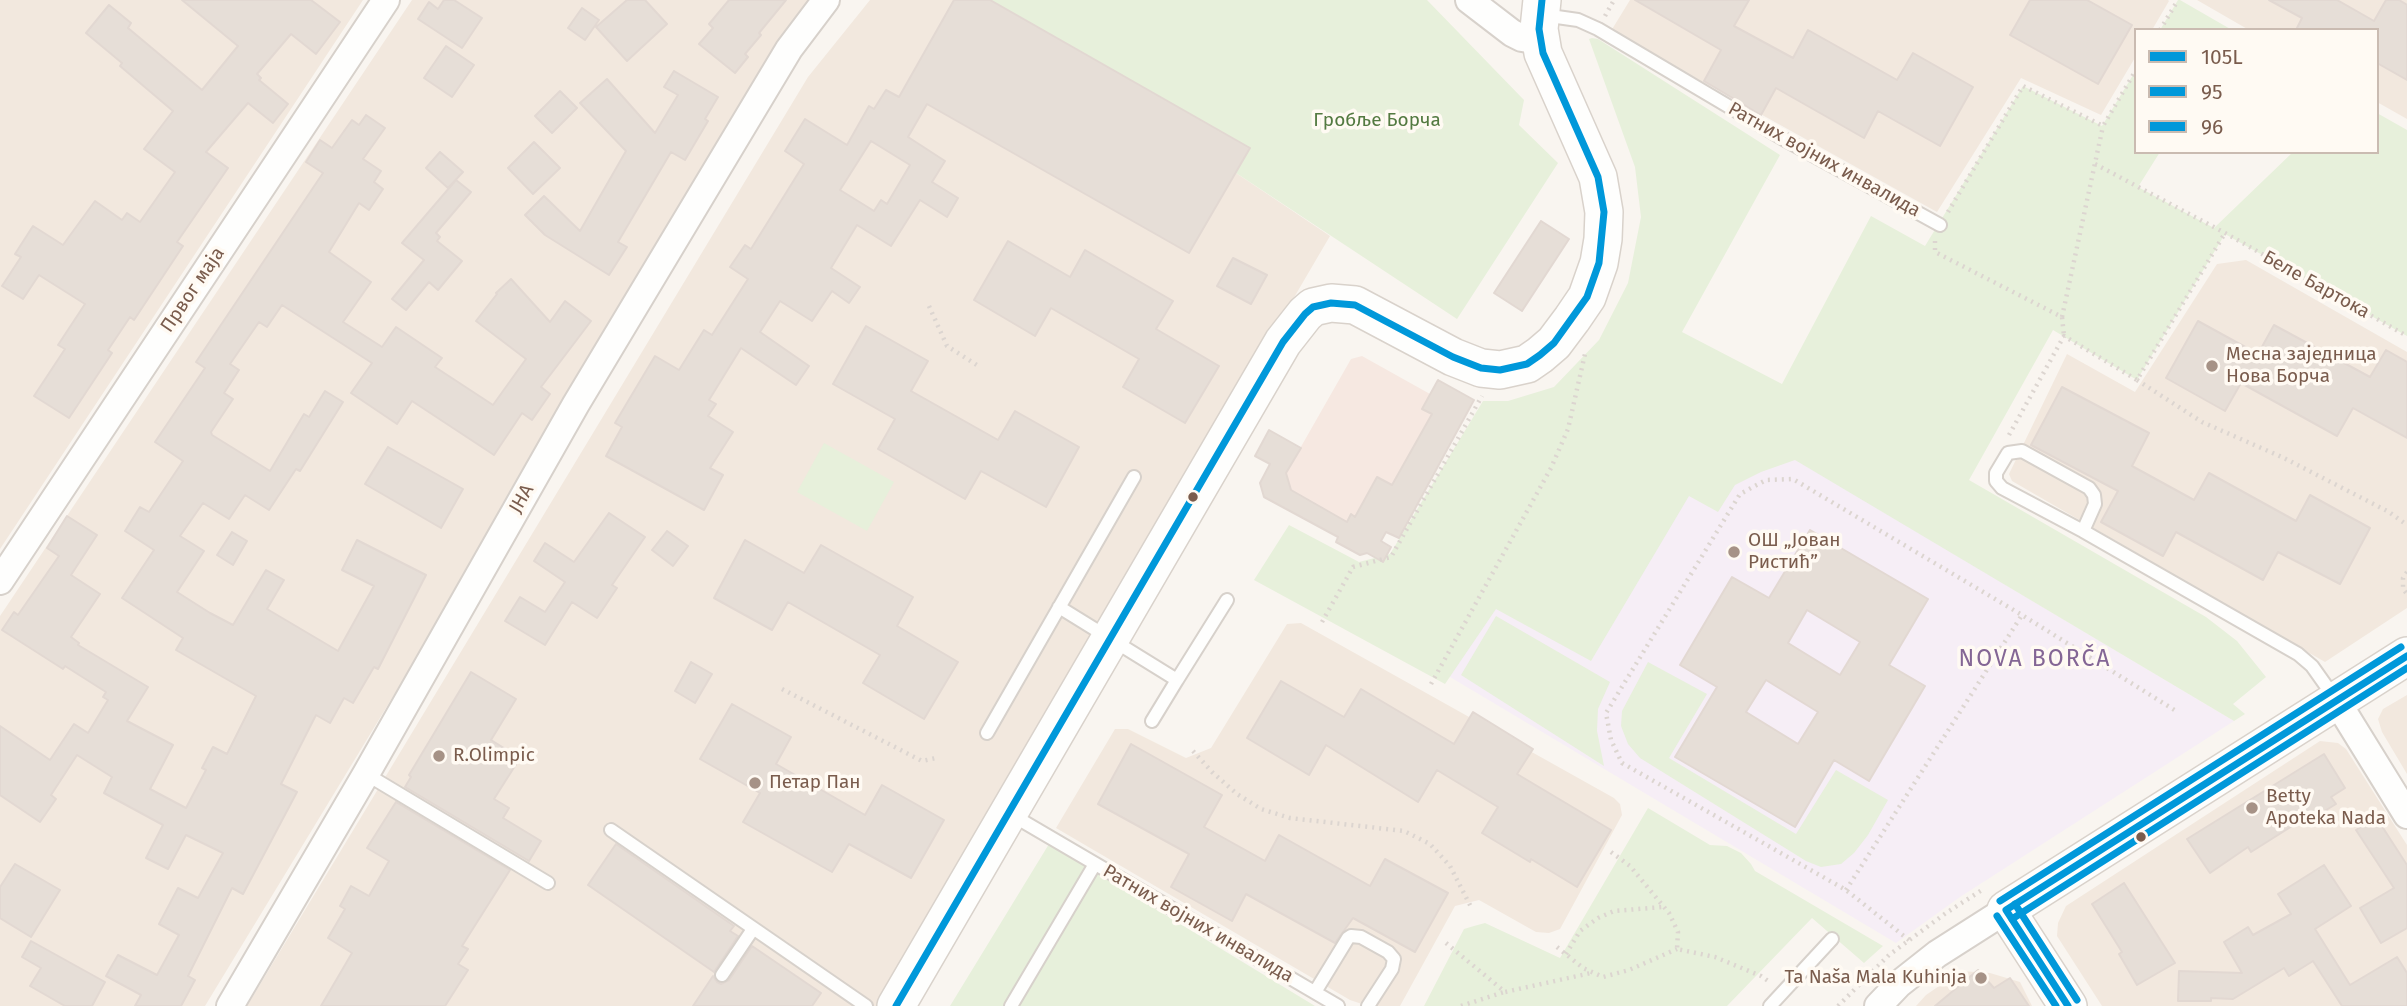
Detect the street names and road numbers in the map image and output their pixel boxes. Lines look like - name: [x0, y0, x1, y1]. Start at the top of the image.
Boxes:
- street label: Ратних војних инвалида: [1724, 98, 1924, 222]
- street label: Првог маја: [156, 243, 230, 337]
- street label: Беле Бартока: [2259, 246, 2373, 324]
- street label: ЈНА: [505, 480, 539, 518]
- street label: Ратних војних инвалида: [1099, 860, 1297, 988]

